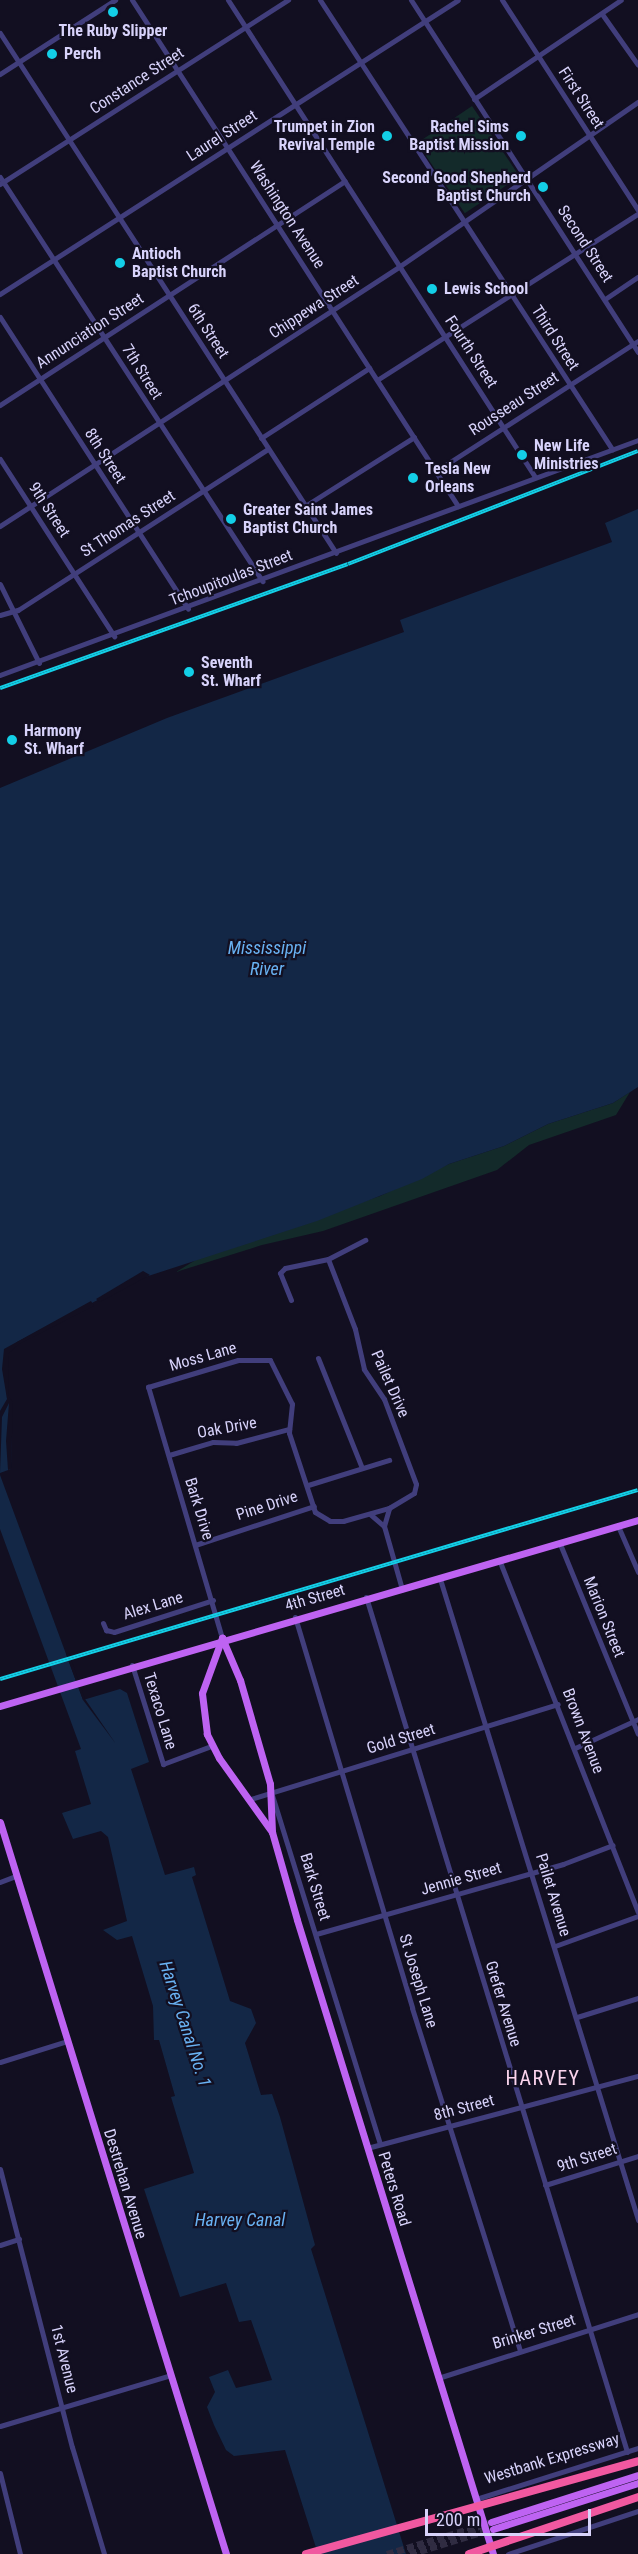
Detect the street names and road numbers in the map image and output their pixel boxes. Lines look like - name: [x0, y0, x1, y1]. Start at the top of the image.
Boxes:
- street label: Constance Street: [86, 43, 188, 119]
- street label: First Street: [554, 64, 608, 132]
- street label: Laurel Street: [183, 106, 261, 166]
- street label: Washington Avenue: [245, 158, 329, 272]
- street label: Second Street: [553, 202, 617, 286]
- street label: Chippewa Street: [266, 271, 362, 343]
- street label: Annunciation Street: [33, 289, 147, 373]
- street label: 6th Street: [183, 300, 233, 362]
- street label: Third Street: [527, 302, 583, 374]
- street label: Fourth Street: [441, 312, 501, 392]
- street label: 7th Street: [118, 341, 166, 403]
- street label: Rousseau Street: [466, 368, 562, 440]
- street label: 8th Street: [80, 425, 130, 487]
- street label: 9th Street: [24, 479, 74, 541]
- street label: St Thomas Street: [77, 486, 179, 562]
- street label: Tchoupitoulas Street: [167, 546, 295, 610]
- street label: Moss Lane: [167, 1338, 239, 1376]
- street label: Pailet Drive: [367, 1347, 413, 1421]
- street label: Oak Drive: [196, 1413, 258, 1443]
- street label: Bark Drive: [180, 1476, 218, 1542]
- street label: Pine Drive: [234, 1487, 300, 1525]
- street label: Marion Street: [579, 1574, 629, 1660]
- street label: 4th Street: [283, 1580, 347, 1616]
- street label: Alex Lane: [121, 1588, 185, 1624]
- street label: Texaco Lane: [139, 1670, 181, 1752]
- street label: Brown Avenue: [558, 1686, 608, 1776]
- street label: Gold Street: [365, 1720, 437, 1758]
- street label: Bark Street: [296, 1851, 334, 1923]
- street label: Pailet Avenue: [531, 1851, 575, 1939]
- street label: Jennie Street: [418, 1858, 504, 1900]
- street label: St Joseph Lane: [395, 1932, 441, 2030]
- street label: Grefer Avenue: [481, 1959, 525, 2049]
- street label: 8th Street: [432, 2091, 496, 2125]
- street label: Destrehan Avenue: [99, 2127, 151, 2241]
- street label: 9th Street: [555, 2139, 619, 2177]
- street label: Peters Road: [374, 2150, 414, 2228]
- street label: Brinker Street: [490, 2310, 578, 2354]
- street label: 1st Avenue: [46, 2323, 82, 2395]
- street label: Westbank Expressway: [482, 2429, 622, 2489]

